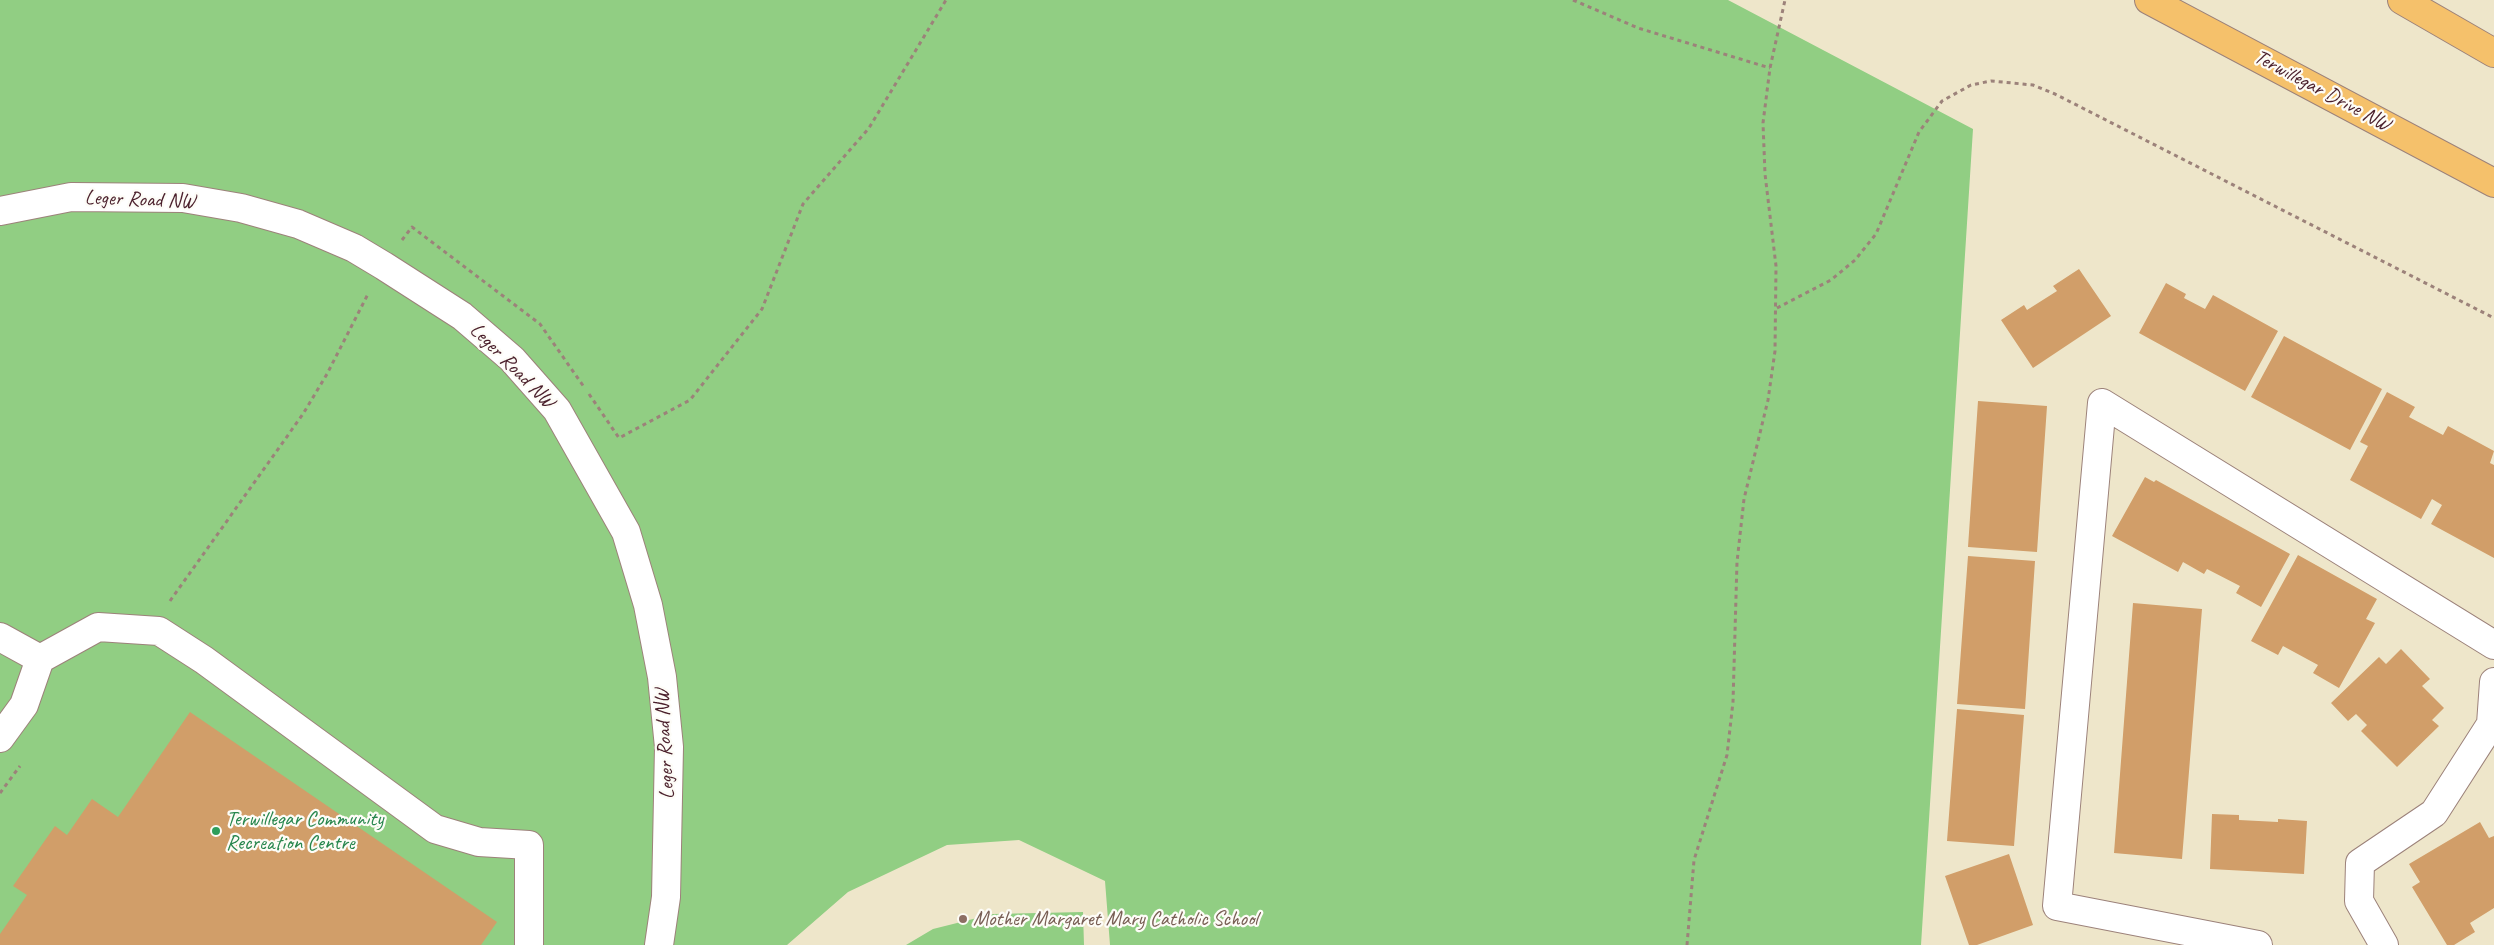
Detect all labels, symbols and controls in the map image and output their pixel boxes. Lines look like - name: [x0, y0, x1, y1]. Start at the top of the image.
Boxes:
- street label: Terwillegar Drive NW: [2250, 45, 2394, 137]
- street label: Leger Road NW: [84, 185, 196, 215]
- street label: Leger Road NW: [464, 318, 560, 414]
- street label: Leger Road NW: [650, 688, 680, 800]
- place label: Terwillegar Community Recreation Centre: [226, 806, 383, 856]
- marker: Terwillegar Community Recreation Centre: [210, 825, 222, 837]
- place label: Mother Margaret Mary Catholic School: [973, 906, 1258, 932]
- marker: Mother Margaret Mary Catholic School: [957, 913, 969, 925]

